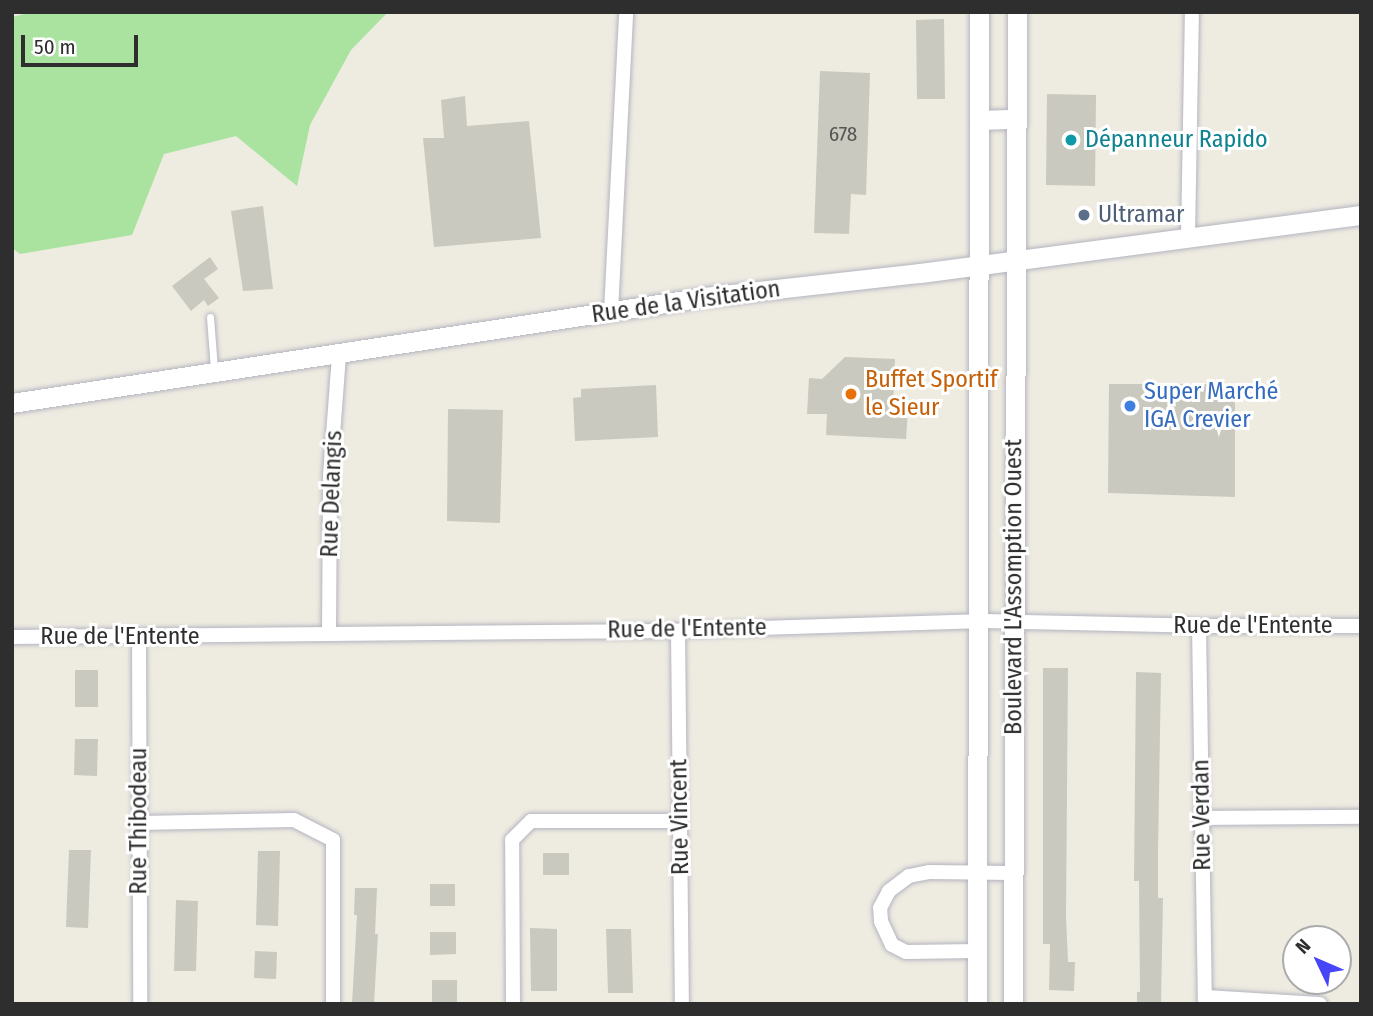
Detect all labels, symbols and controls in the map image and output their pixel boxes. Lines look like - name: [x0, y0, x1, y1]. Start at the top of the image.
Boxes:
- scale bar: [24, 21, 142, 65]
- text: 50 m: [34, 34, 76, 60]
- house number: 678: [829, 121, 857, 147]
- place label: Dépanneur Rapido: [1085, 126, 1268, 154]
- marker: Dépanneur Rapido: [1063, 132, 1079, 148]
- place label: Ultramar: [1098, 201, 1184, 229]
- marker: Ultramar: [1076, 207, 1092, 223]
- street label: Rue de la Visitation: [590, 274, 782, 330]
- place label: Buffet Sportif le Sieur: [865, 366, 997, 422]
- place label: Super Marché IGA Crevier: [1144, 378, 1278, 434]
- marker: Buffet Sportif le Sieur: [843, 386, 859, 402]
- marker: Super Marché IGA Crevier: [1122, 398, 1138, 414]
- street label: Rue Delangis: [315, 430, 349, 558]
- street label: Boulevard L'Assomption Ouest: [1000, 439, 1028, 735]
- street label: Rue de l'Entente: [1173, 612, 1333, 640]
- street label: Rue de l'Entente: [607, 613, 767, 645]
- street label: Rue de l'Entente: [40, 623, 200, 651]
- street label: Rue Thibodeau: [125, 747, 153, 895]
- street label: Rue Vincent: [665, 759, 695, 875]
- street label: Rue Verdan: [1187, 759, 1217, 871]
- north arrow: [1282, 925, 1352, 995]
- text: N: [1291, 934, 1315, 959]

